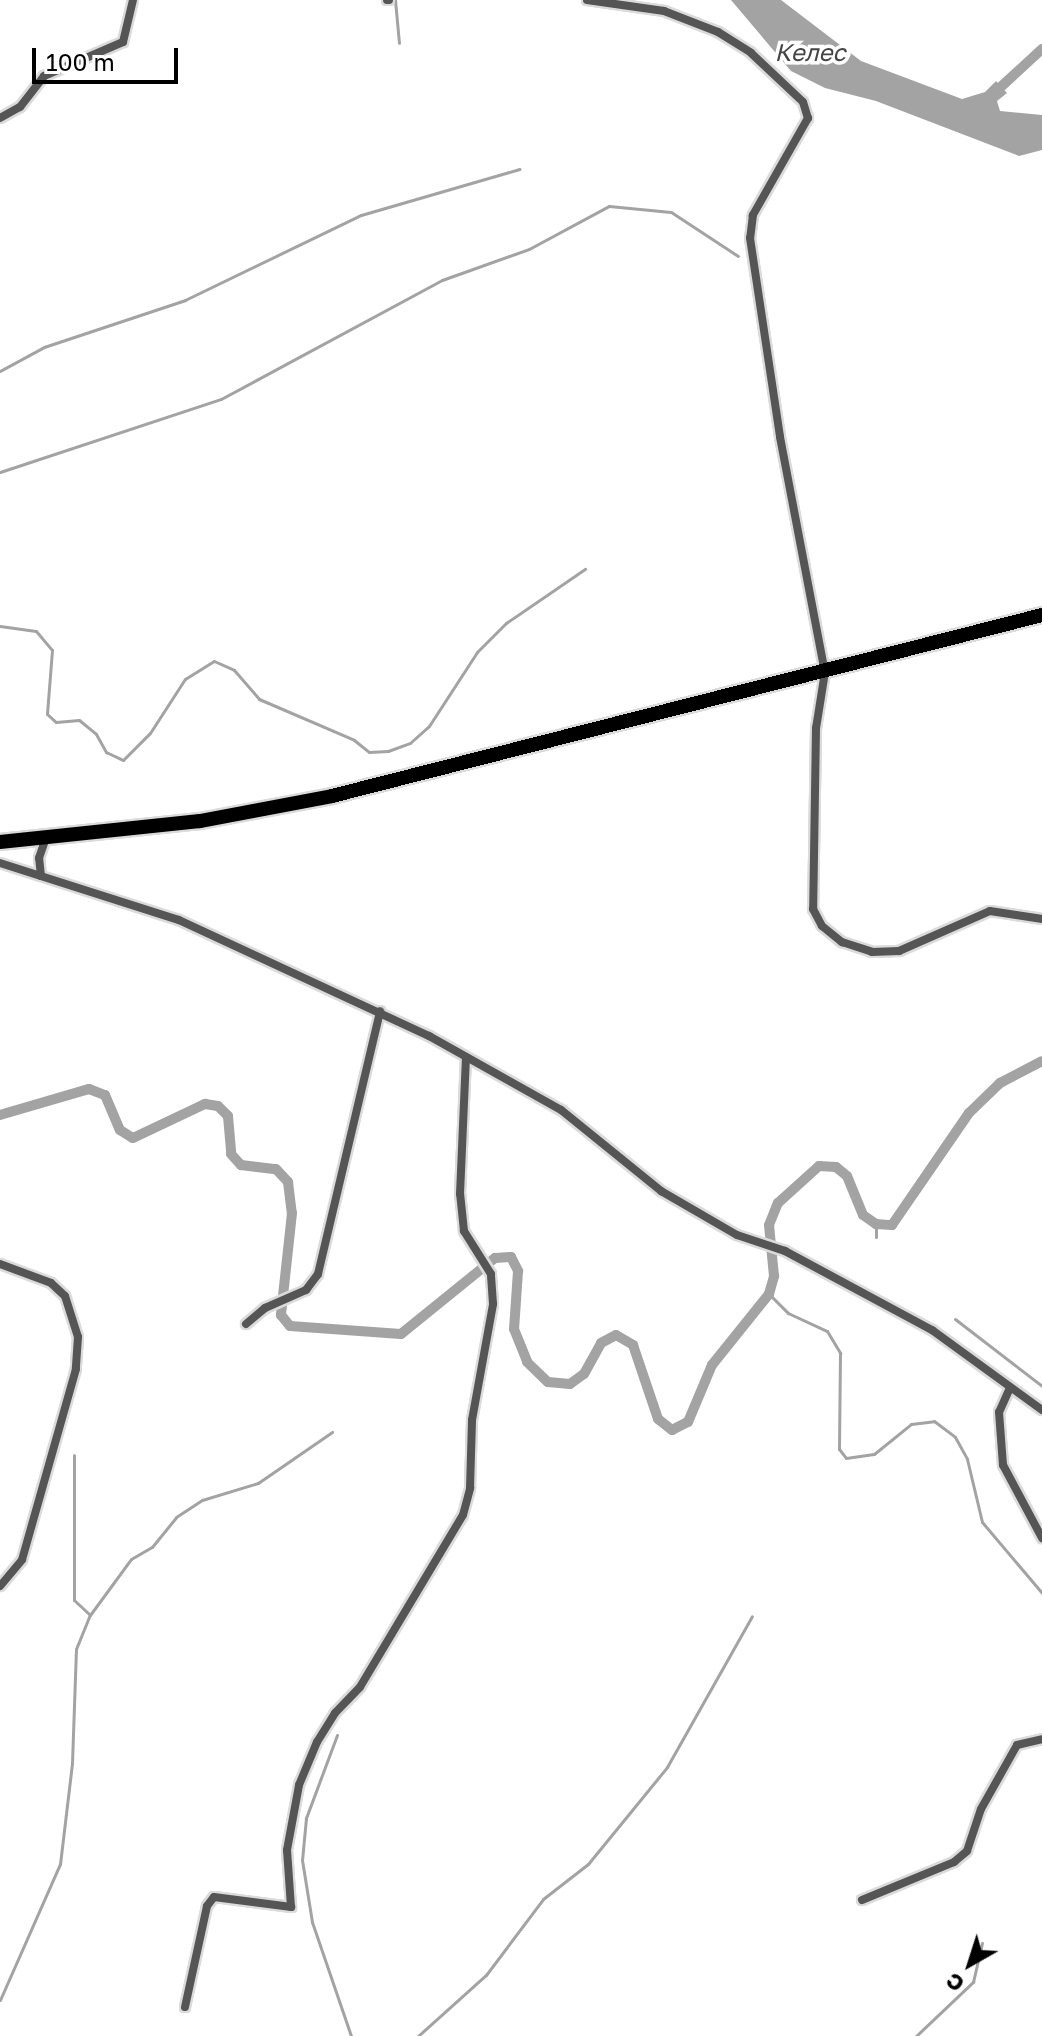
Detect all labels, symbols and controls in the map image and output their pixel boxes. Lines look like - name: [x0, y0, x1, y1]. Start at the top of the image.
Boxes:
- scale bar: [36, 32, 182, 82]
- water label: Келес: [774, 38, 846, 66]
- text: 100 m: [46, 47, 115, 76]
- north arrow: [930, 1924, 1010, 2004]
- text: С: [940, 1968, 969, 1998]

